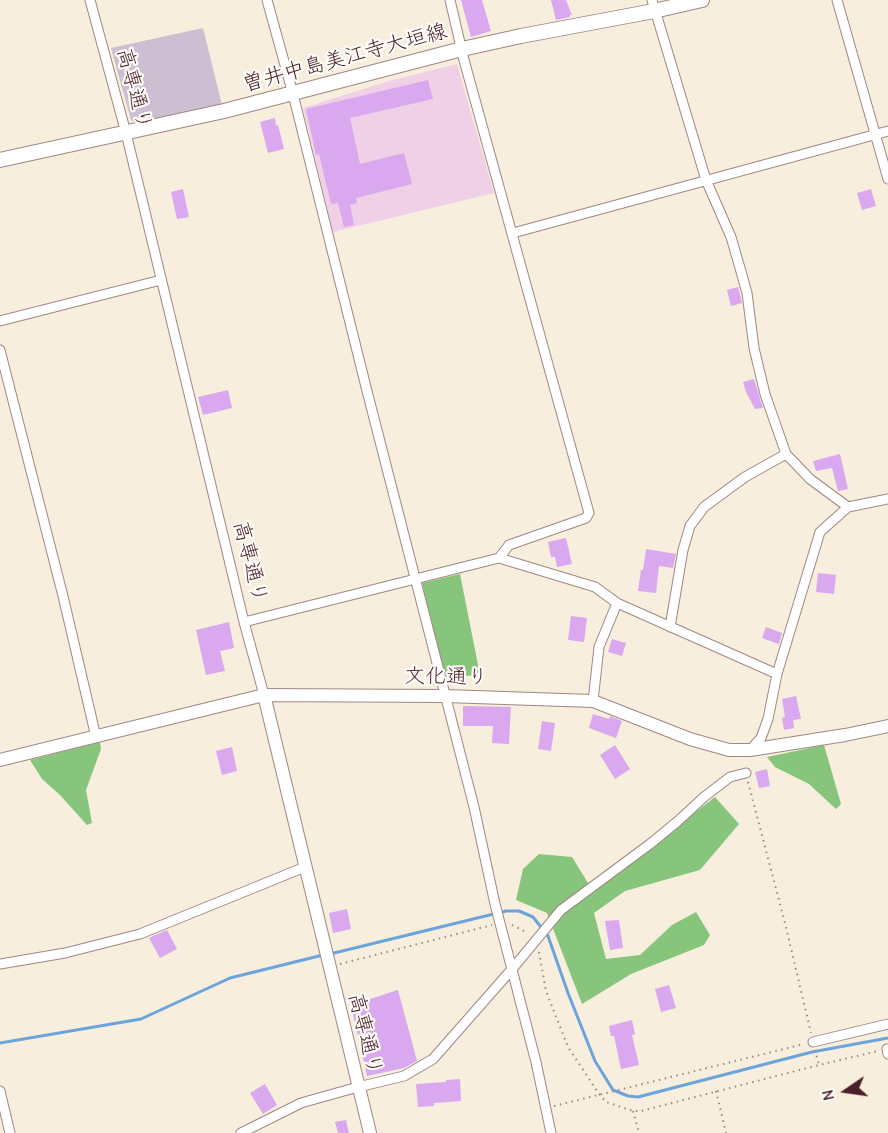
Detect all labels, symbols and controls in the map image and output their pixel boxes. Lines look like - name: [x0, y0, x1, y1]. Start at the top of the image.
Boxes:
- street label: 曽井中島美江寺大垣線: [240, 19, 450, 97]
- street label: 高専通り: [111, 45, 157, 133]
- street label: 高専通り: [228, 518, 272, 606]
- street label: 文化通り: [404, 664, 488, 690]
- street label: 高専通り: [343, 990, 387, 1078]
- north arrow: [816, 1061, 876, 1121]
- text: N: [819, 1088, 838, 1102]

